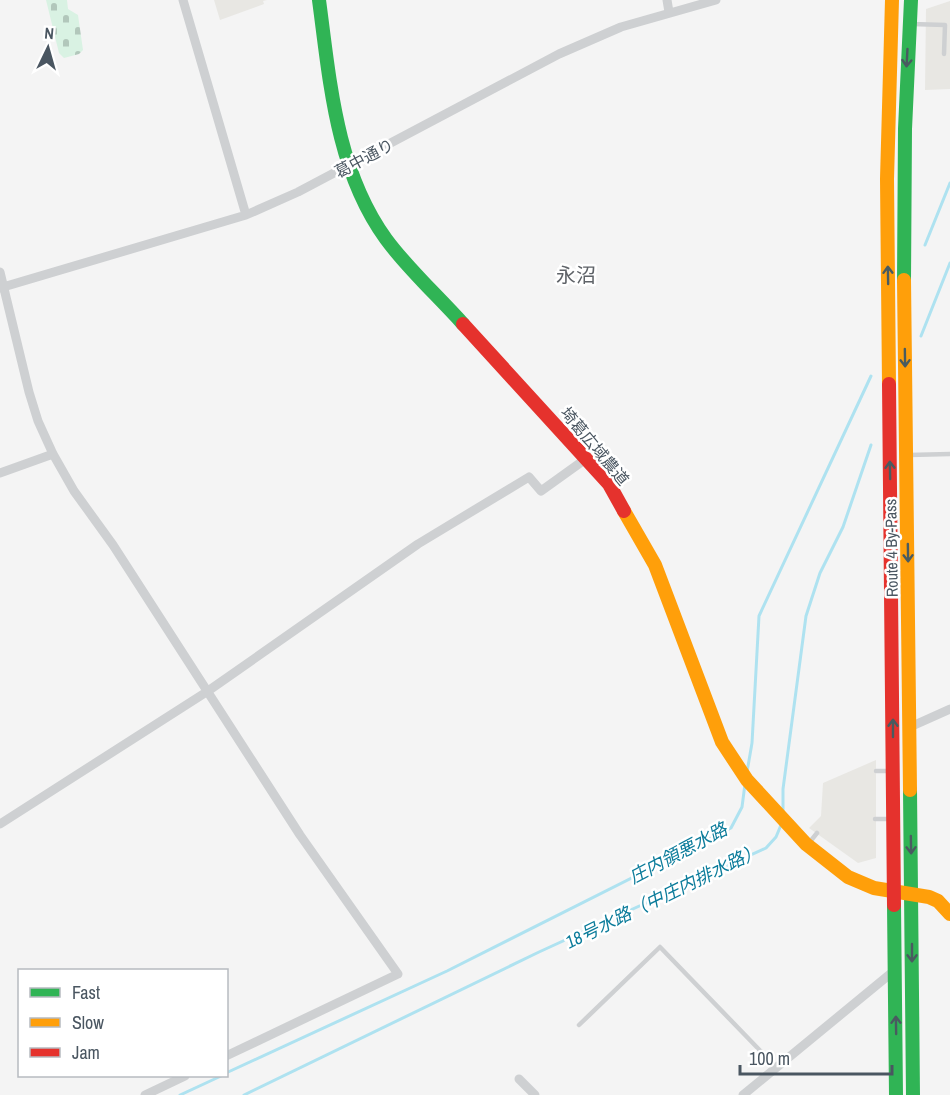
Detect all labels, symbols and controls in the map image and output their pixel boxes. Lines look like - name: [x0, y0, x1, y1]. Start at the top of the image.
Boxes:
- north arrow: [18, 18, 78, 78]
- text: N: [44, 22, 55, 44]
- one-way arrow: [902, 48, 913, 68]
- street label: 葛中通り: [331, 133, 397, 183]
- district label: 永沼: [556, 261, 596, 288]
- one-way arrow: [882, 266, 894, 286]
- one-way arrow: [899, 348, 911, 368]
- street label: 埼葛広域農道: [556, 402, 634, 490]
- one-way arrow: [884, 461, 896, 481]
- street label: Route 4 By-Pass: [879, 499, 903, 597]
- one-way arrow: [902, 543, 914, 563]
- one-way arrow: [887, 719, 899, 739]
- water label: 庄内領悪水路: [624, 816, 733, 889]
- one-way arrow: [905, 835, 917, 855]
- water label: 18号水路（中庄内排水路）: [561, 838, 765, 954]
- one-way arrow: [906, 942, 918, 962]
- legend: [18, 969, 228, 1077]
- text: Fast: [72, 980, 100, 1005]
- text: Slow: [72, 1010, 104, 1035]
- one-way arrow: [890, 1015, 901, 1035]
- scale bar: [740, 1038, 892, 1076]
- text: Jam: [72, 1040, 100, 1065]
- text: 100 m: [749, 1046, 790, 1071]

